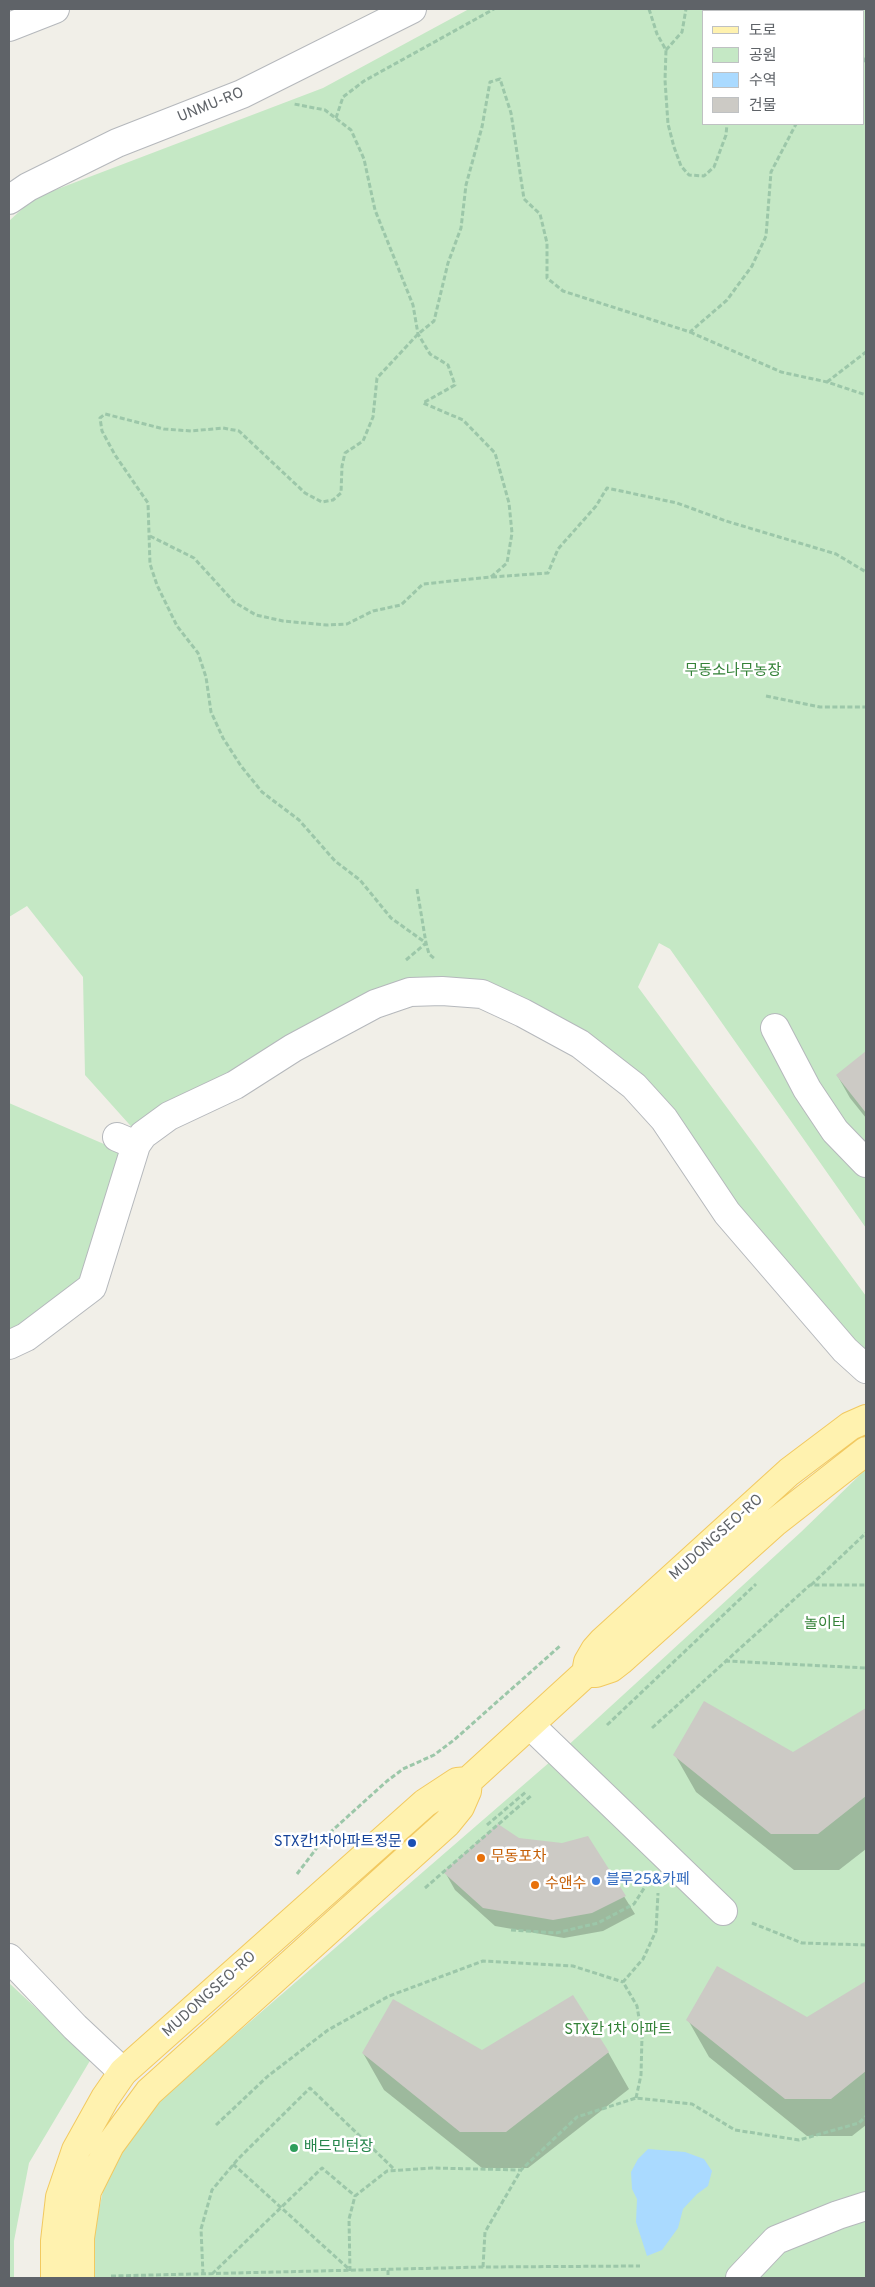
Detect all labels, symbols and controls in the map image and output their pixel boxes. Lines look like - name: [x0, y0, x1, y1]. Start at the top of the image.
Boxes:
- legend: [702, 10, 865, 125]
- text: 도로: [749, 22, 777, 41]
- text: 공원: [749, 47, 777, 66]
- text: 수역: [749, 72, 777, 91]
- street label: UNMU-RO: [175, 85, 247, 127]
- text: 건물: [749, 97, 777, 116]
- park label: 무동소나무농장: [685, 663, 781, 681]
- street label: MUDONGSEO-RO: [666, 1491, 768, 1585]
- park label: 놀이터: [804, 1616, 846, 1634]
- place label: STX칸1차아파트정문: [274, 1834, 402, 1852]
- marker: STX칸1차아파트정문: [406, 1837, 418, 1849]
- place label: 무동포차: [491, 1849, 546, 1867]
- marker: 무동포차: [475, 1852, 487, 1864]
- place label: 블루25&카페: [606, 1872, 690, 1890]
- marker: 블루25&카페: [590, 1875, 602, 1887]
- place label: 수앤수: [545, 1876, 586, 1894]
- marker: 수앤수: [529, 1879, 541, 1891]
- street label: MUDONGSEO-RO: [159, 1948, 261, 2042]
- park label: STX칸 1차 아파트: [564, 2022, 672, 2040]
- place label: 배드민턴장: [304, 2139, 373, 2157]
- marker: 배드민턴장: [288, 2142, 300, 2154]

